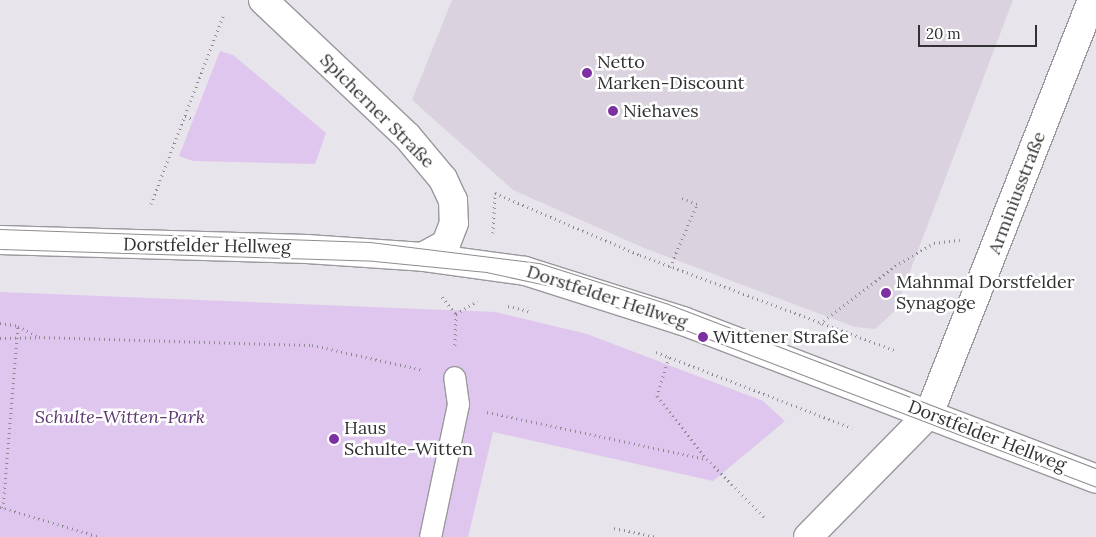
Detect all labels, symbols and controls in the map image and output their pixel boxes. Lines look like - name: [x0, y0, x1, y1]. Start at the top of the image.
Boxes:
- scale bar: [921, 15, 1040, 47]
- text: 20 m: [926, 24, 961, 43]
- street label: Spicherner Straße: [315, 49, 439, 173]
- place label: Netto Marken-Discount: [597, 52, 745, 94]
- marker: Netto Marken-Discount: [581, 67, 593, 79]
- place label: Niehaves: [623, 100, 698, 122]
- marker: Niehaves: [607, 105, 619, 117]
- street label: Arminiusstraße: [984, 129, 1050, 257]
- street label: Dorstfelder Hellweg: [123, 234, 291, 258]
- street label: Dorstfelder Hellweg: [524, 261, 690, 333]
- place label: Mahnmal Dorstfelder Synagoge: [896, 272, 1075, 314]
- marker: Mahnmal Dorstfelder Synagoge: [880, 287, 892, 299]
- place label: Wittener Straße: [713, 326, 849, 348]
- marker: Wittener Straße: [697, 331, 709, 343]
- street label: Dorstfelder Hellweg: [905, 396, 1069, 476]
- park label: Schulte-Witten-Park: [35, 406, 205, 428]
- place label: Haus Schulte-Witten: [344, 418, 473, 460]
- marker: Haus Schulte-Witten: [328, 433, 340, 445]

